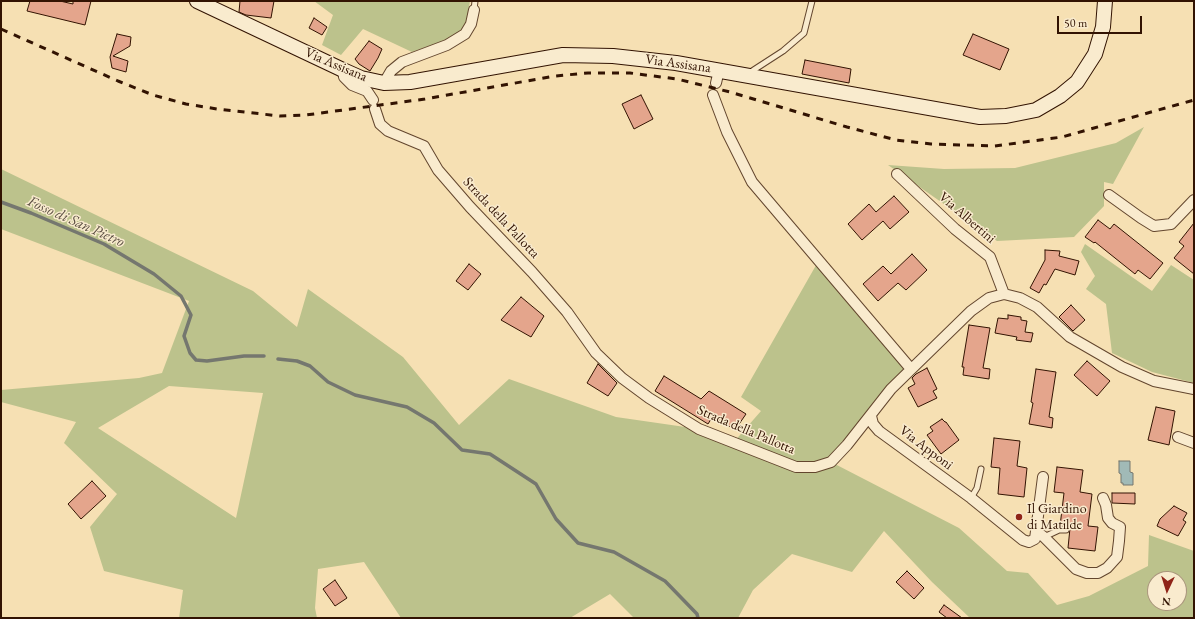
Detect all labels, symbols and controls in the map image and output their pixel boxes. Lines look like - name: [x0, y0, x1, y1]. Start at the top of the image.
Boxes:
- scale bar: [1059, 8, 1144, 34]
- text: 50 m: [1064, 15, 1087, 31]
- street label: Via Assisana: [302, 44, 370, 86]
- street label: Via Assisana: [644, 51, 712, 77]
- street label: Strada della Pallotta: [459, 174, 543, 262]
- street label: Via Albertini: [935, 189, 999, 247]
- water label: Fosso di San Pietro: [25, 193, 127, 251]
- street label: Strada della Pallotta: [694, 402, 798, 458]
- street label: Via Apponi: [896, 422, 956, 474]
- place label: Il Giardino di Matilde: [1027, 501, 1087, 534]
- marker: Il Giardino di Matilde: [1014, 512, 1024, 522]
- north arrow: [1147, 571, 1187, 611]
- text: N: [1161, 595, 1171, 609]

